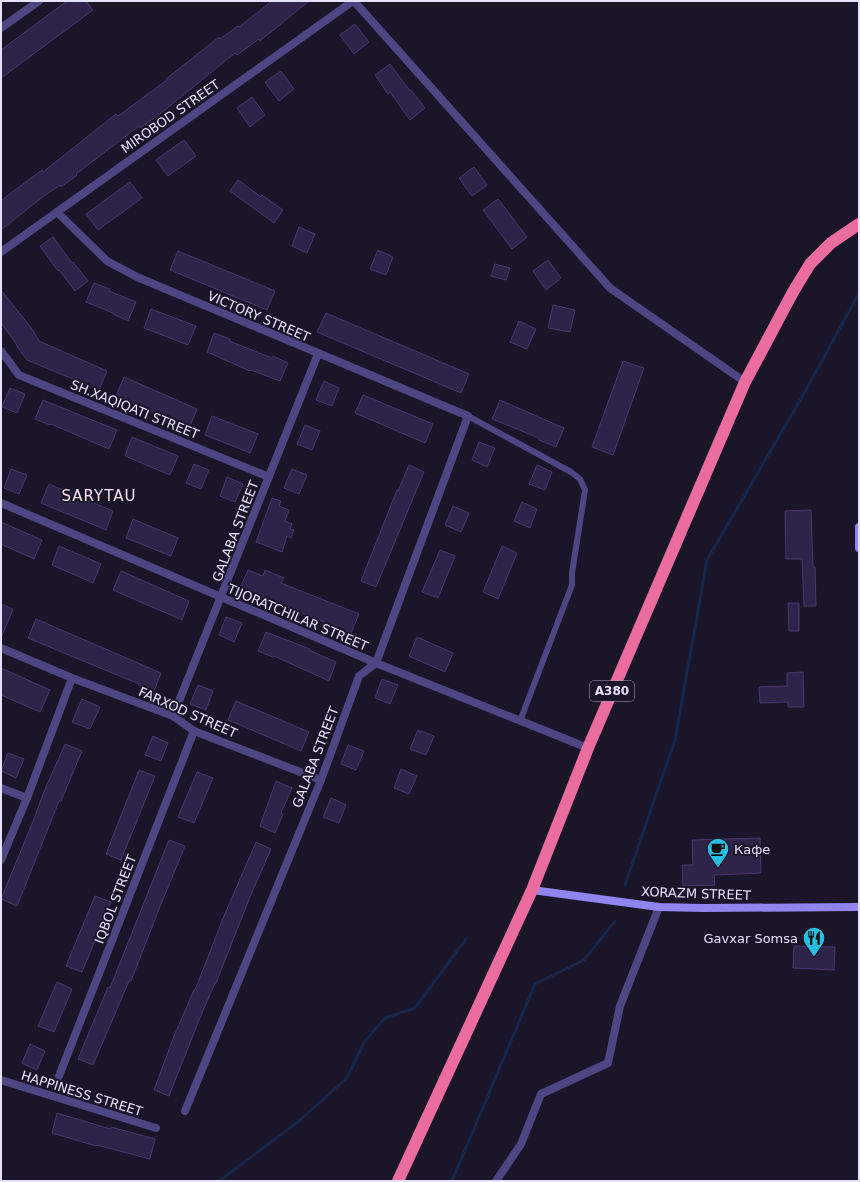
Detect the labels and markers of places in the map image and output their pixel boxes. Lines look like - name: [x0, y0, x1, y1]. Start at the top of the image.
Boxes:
- cafe icon: Кафе: [705, 836, 731, 869]
- place label: Кафе: [734, 842, 770, 857]
- restaurant icon: Gavxar Somsa: [801, 925, 827, 958]
- place label: Gavxar Somsa: [704, 931, 798, 946]

